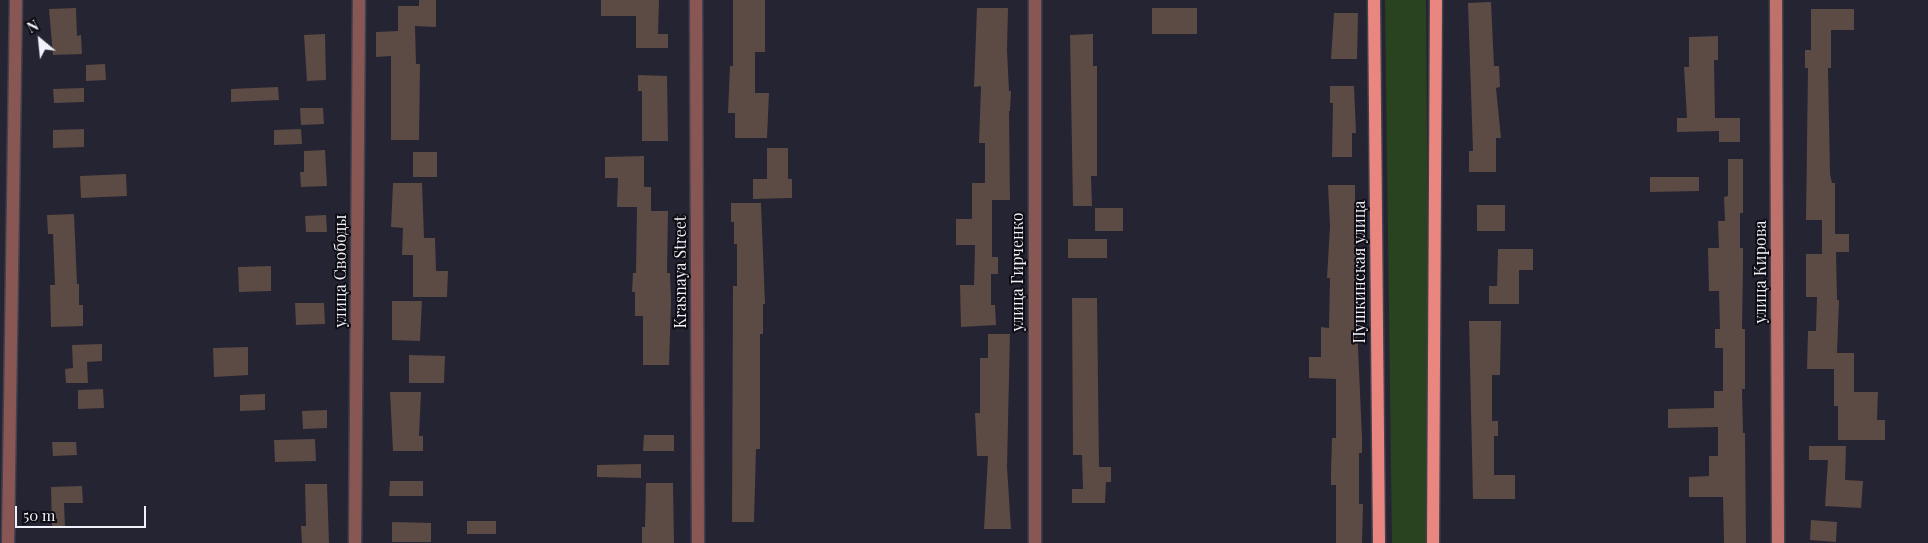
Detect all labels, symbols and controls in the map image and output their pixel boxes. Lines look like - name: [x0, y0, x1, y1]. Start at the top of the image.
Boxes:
- north arrow: [15, 15, 65, 65]
- text: N: [24, 16, 42, 37]
- street label: Пушкинская улица: [1350, 200, 1370, 344]
- street label: улица Гирченко: [1008, 213, 1028, 331]
- street label: улица Свободы: [331, 215, 351, 327]
- street label: Krasnaya Street: [671, 215, 691, 329]
- street label: улица Кирова: [1751, 221, 1771, 323]
- scale bar: [18, 496, 149, 528]
- text: 50 m: [23, 505, 55, 525]

